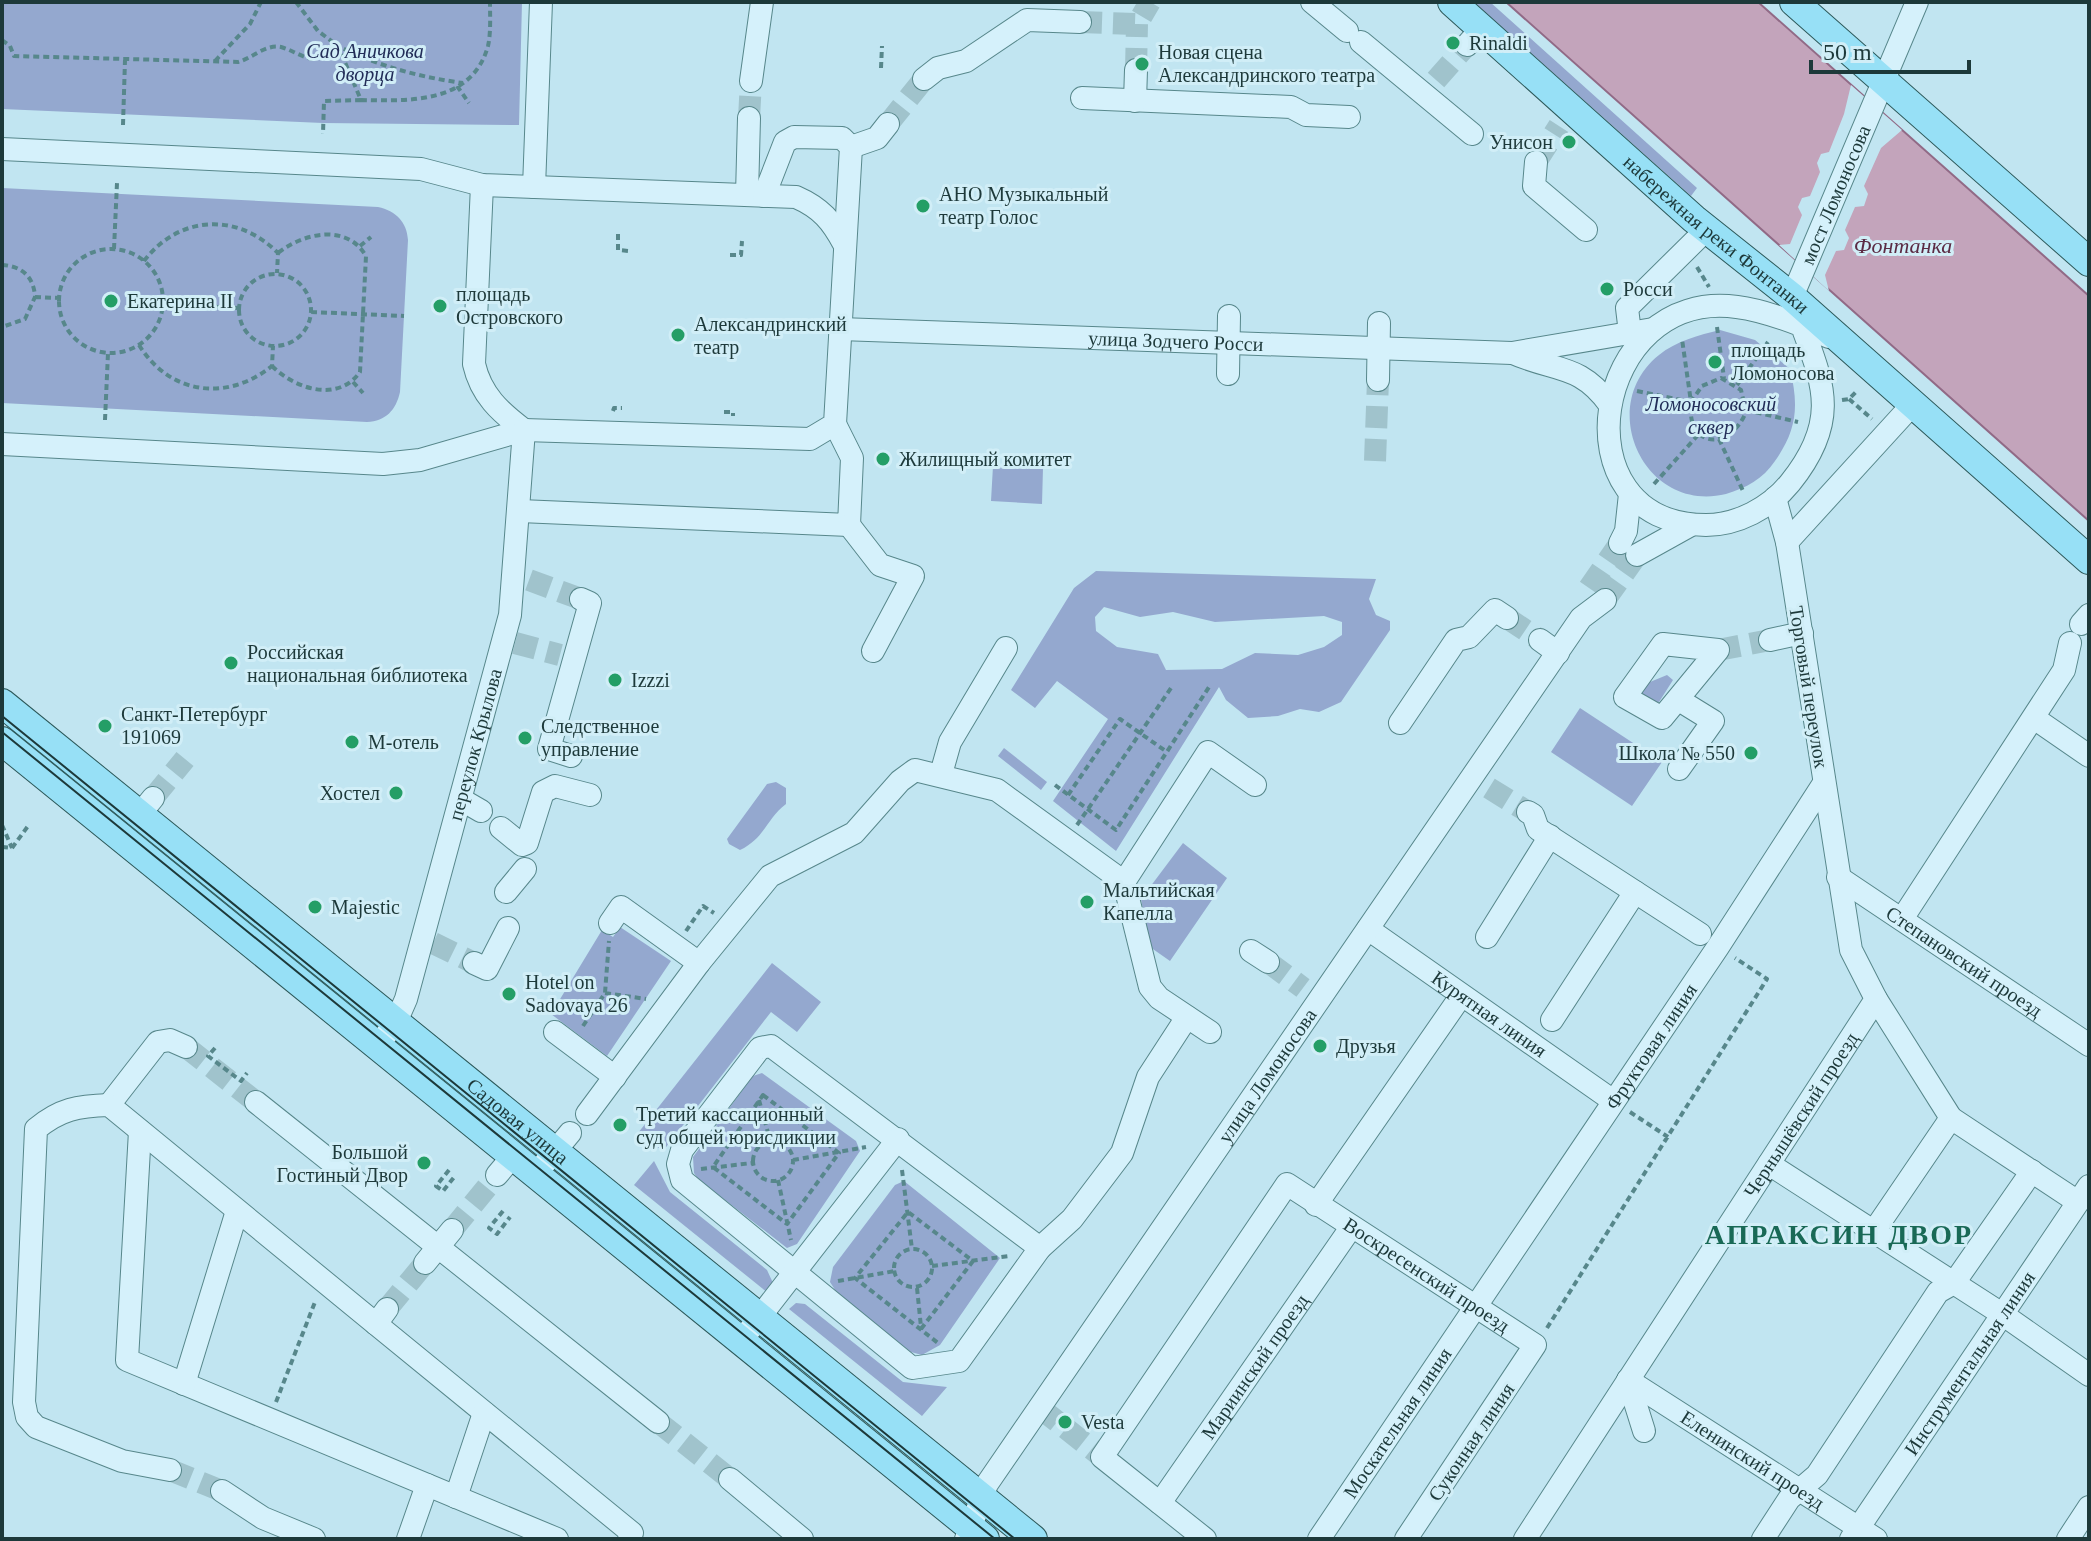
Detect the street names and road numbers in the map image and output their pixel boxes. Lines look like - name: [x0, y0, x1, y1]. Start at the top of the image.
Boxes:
- street label: мост Ломоносова: [1796, 122, 1875, 268]
- street label: набережная реки Фонтанки: [1619, 150, 1814, 318]
- street label: улица Зодчего Росси: [1088, 327, 1264, 355]
- street label: Торговый переулок: [1784, 604, 1833, 770]
- street label: переулок Крылова: [444, 666, 506, 823]
- street label: Степановский проезд: [1882, 901, 2047, 1022]
- street label: Курятная линия: [1428, 966, 1551, 1062]
- street label: Фруктовая линия: [1601, 979, 1701, 1114]
- street label: улица Ломоносова: [1213, 1004, 1321, 1148]
- street label: Чернышёвский проезд: [1739, 1028, 1863, 1201]
- street label: Садовая улица: [463, 1074, 573, 1169]
- street label: Воскресенский проезд: [1340, 1213, 1514, 1337]
- street label: Инструментальная линия: [1900, 1267, 2039, 1459]
- street label: Мариинский проезд: [1197, 1290, 1313, 1443]
- street label: Москательная линия: [1339, 1344, 1456, 1502]
- street label: Суконная линия: [1423, 1379, 1519, 1506]
- street label: Еленинский проезд: [1677, 1406, 1828, 1515]

